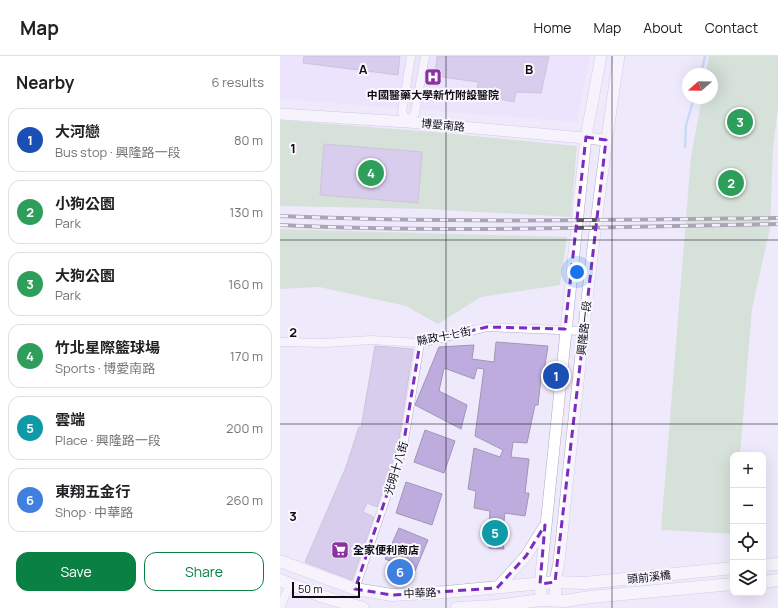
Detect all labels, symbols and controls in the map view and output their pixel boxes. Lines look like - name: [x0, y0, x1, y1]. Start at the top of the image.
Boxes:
- text: Map: [20, 15, 59, 41]
- text: Home: [534, 18, 571, 37]
- text: Map: [593, 18, 621, 37]
- text: About: [643, 18, 683, 37]
- text: Contact: [705, 18, 758, 37]
- text: A: [359, 60, 368, 78]
- text: B: [525, 60, 533, 78]
- hospital icon: 中國醫藥大學新竹附設醫院: [423, 67, 443, 87]
- north arrow: [682, 68, 718, 104]
- text: Nearby: [16, 71, 74, 94]
- text: 6 results: [212, 73, 264, 91]
- place label: 中國醫藥大學新竹附設醫院: [367, 87, 499, 102]
- pin: 3: [727, 107, 753, 137]
- street label: 博愛南路: [420, 115, 466, 134]
- text: 大河戀: [55, 121, 100, 142]
- text: 1: [27, 131, 33, 149]
- text: 80 m: [234, 131, 263, 149]
- text: 1: [290, 139, 296, 157]
- text: Bus stop · 興隆路一段: [55, 143, 180, 161]
- pin: 4: [358, 158, 384, 188]
- pin: 2: [718, 168, 744, 198]
- text: 小狗公園: [55, 193, 115, 214]
- text: 2: [26, 203, 34, 221]
- text: 130 m: [229, 203, 263, 221]
- text: Park: [55, 214, 81, 232]
- your location: [567, 262, 587, 282]
- text: 大狗公園: [55, 265, 115, 286]
- text: 3: [26, 275, 34, 293]
- text: 160 m: [228, 275, 263, 293]
- text: Park: [55, 286, 81, 304]
- street label: 興隆路一段: [573, 300, 594, 356]
- text: 2: [289, 323, 297, 341]
- street label: 縣政十七街: [415, 323, 472, 348]
- text: 竹北星際籃球場: [55, 337, 160, 358]
- text: 4: [26, 347, 34, 365]
- text: 170 m: [230, 347, 263, 365]
- text: Sports · 博愛南路: [55, 359, 155, 377]
- pin: 1: [543, 361, 569, 391]
- text: 雲端: [55, 409, 85, 430]
- text: 5: [26, 419, 34, 437]
- text: 200 m: [226, 419, 263, 437]
- text: Place · 興隆路一段: [55, 431, 161, 449]
- street label: 光明十八街: [380, 439, 411, 496]
- map controls: [730, 452, 766, 596]
- button: +: [730, 452, 766, 488]
- text: 東翔五金行: [55, 481, 130, 502]
- button: −: [730, 488, 766, 524]
- text: 6: [26, 491, 34, 509]
- text: 260 m: [226, 491, 263, 509]
- text: Shop · 中華路: [55, 503, 133, 521]
- text: 3: [289, 507, 297, 525]
- pin: 5: [482, 518, 508, 548]
- button: locate: [730, 524, 766, 560]
- supermarket icon: 全家便利商店: [330, 540, 350, 560]
- place label: 全家便利商店: [353, 542, 419, 557]
- button: Save: [16, 552, 136, 591]
- button: Share: [144, 552, 264, 591]
- pin: 6: [387, 557, 413, 587]
- button: layers: [730, 560, 766, 596]
- street label: 頭前溪橋: [626, 567, 672, 586]
- scale bar: [292, 580, 360, 599]
- text: 50 m: [298, 581, 323, 596]
- street label: 中華路: [403, 584, 437, 601]

